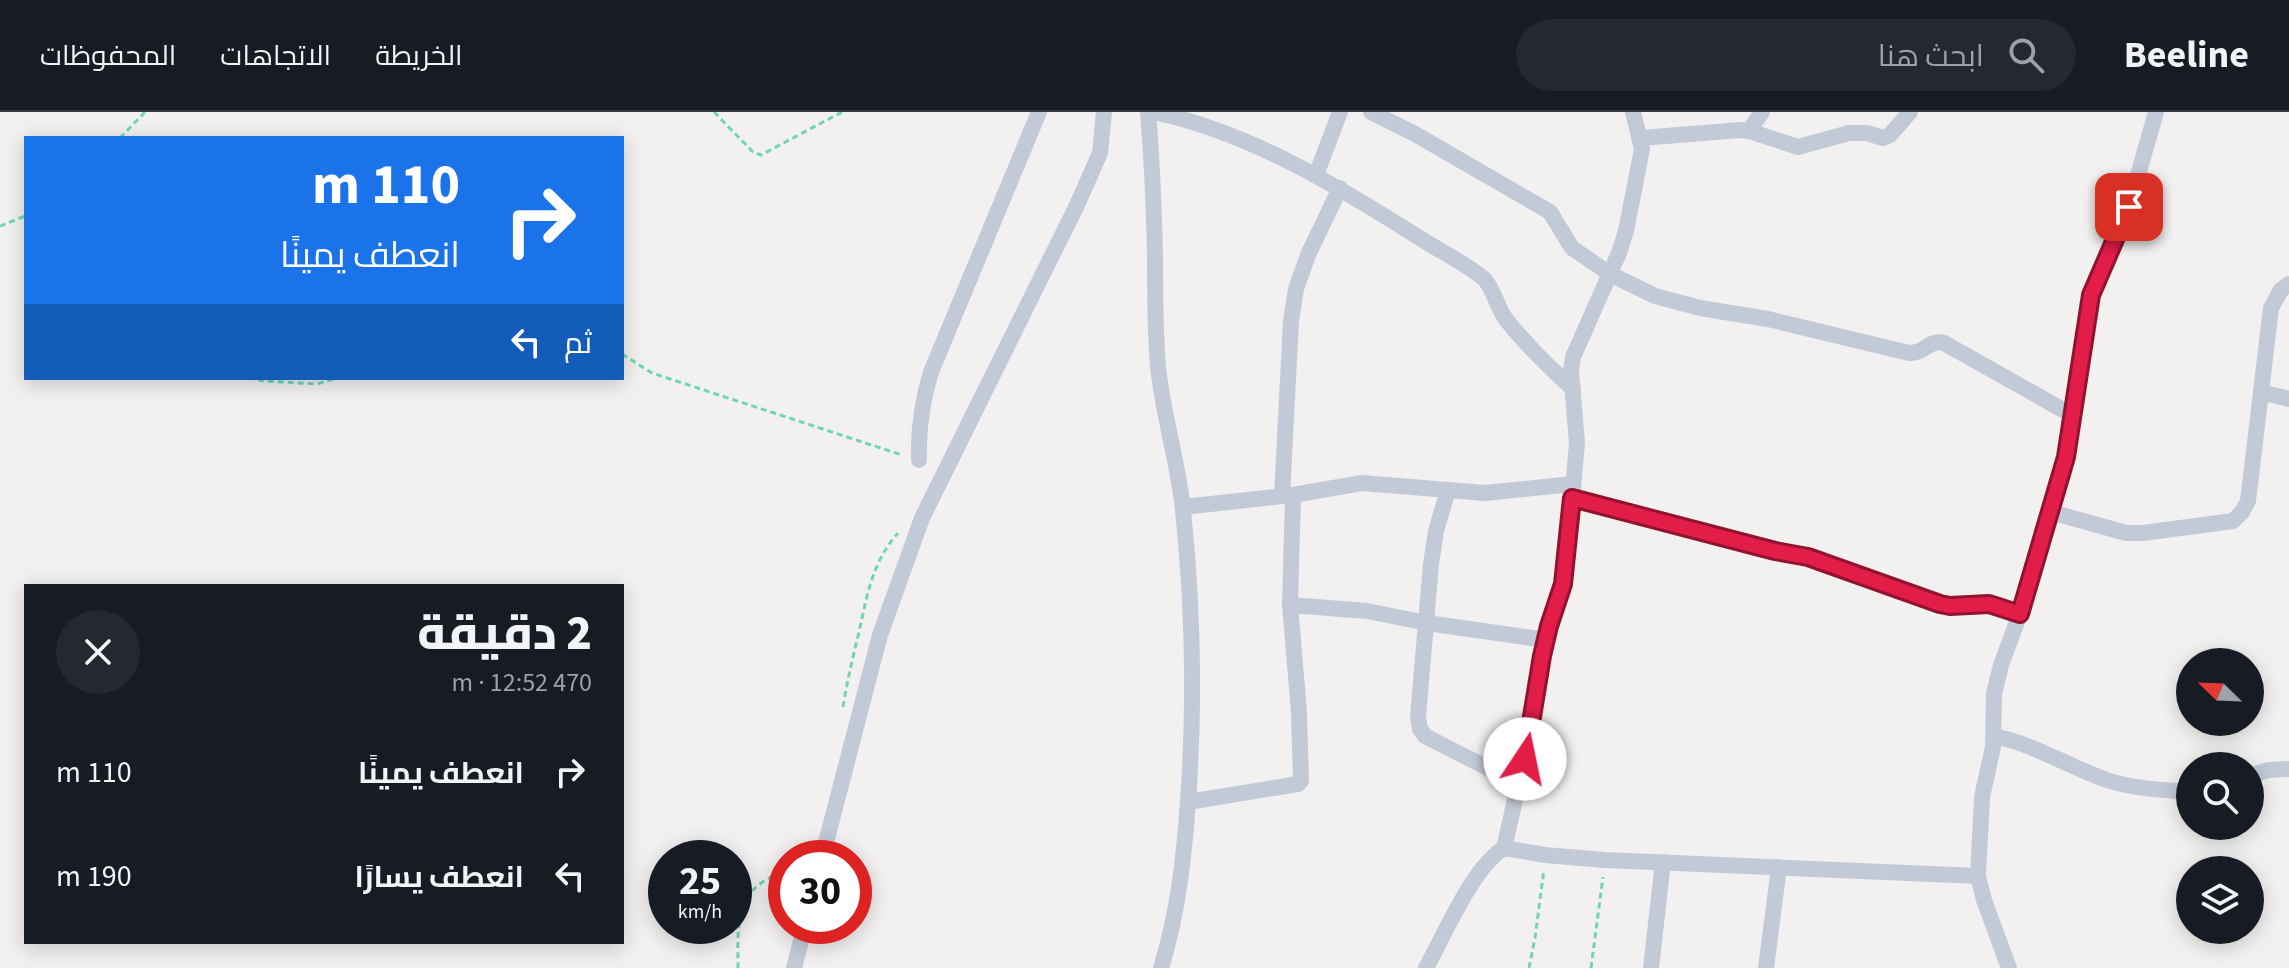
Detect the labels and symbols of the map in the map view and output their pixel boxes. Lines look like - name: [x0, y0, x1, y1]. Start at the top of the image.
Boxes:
- pin: [2095, 173, 2163, 241]
- north arrow: [2176, 648, 2264, 736]
- position arrow: [1483, 717, 1567, 801]
- speed limit sign: 30: [768, 840, 872, 944]

